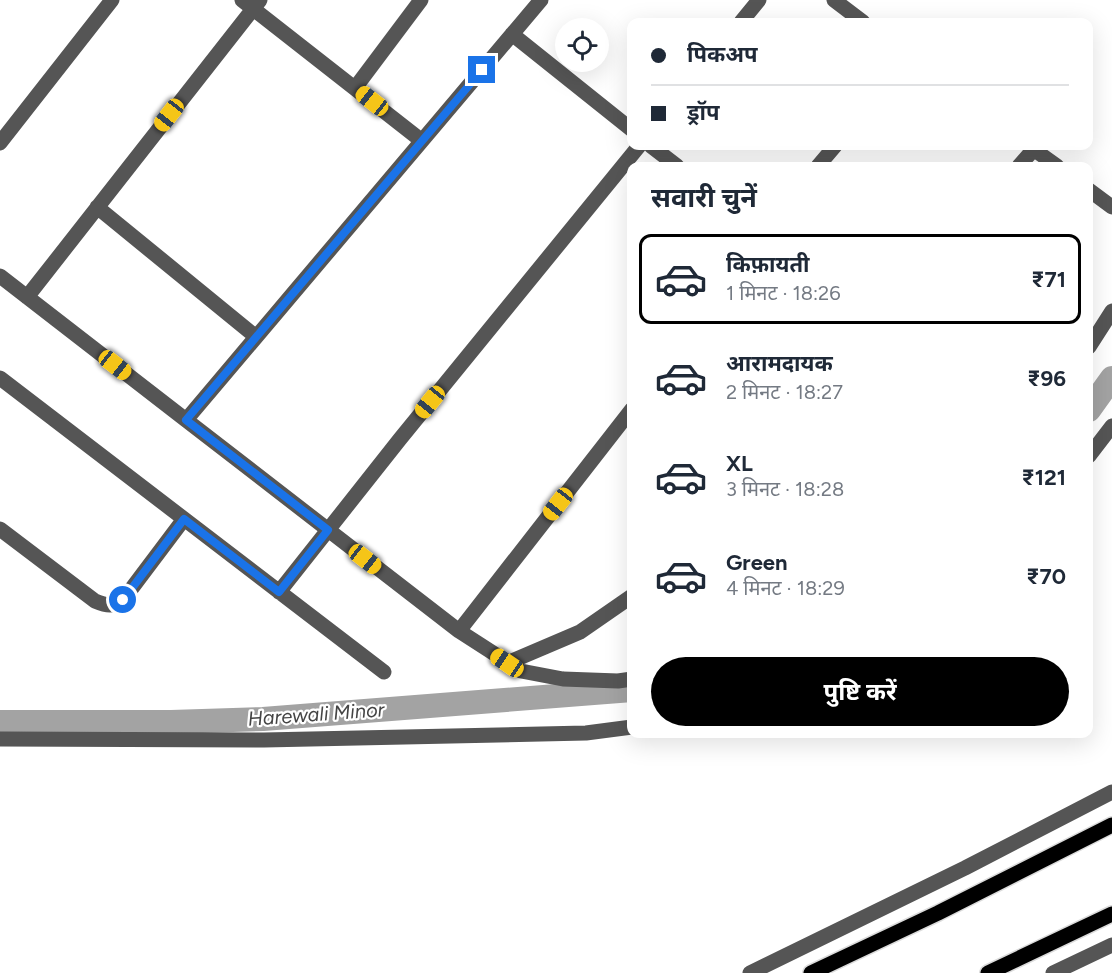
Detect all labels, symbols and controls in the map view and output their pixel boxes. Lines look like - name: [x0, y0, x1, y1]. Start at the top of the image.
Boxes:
- map controls: [555, 18, 609, 72]
- button: locate: [555, 18, 609, 72]
- text: पिकअप: [687, 41, 758, 68]
- route end: [468, 56, 495, 83]
- car: [352, 83, 392, 119]
- car: [151, 95, 187, 135]
- text: ड्रॉप: [687, 99, 720, 126]
- text: सवारी चुनें: [651, 181, 757, 214]
- text: किफ़ायती: [726, 251, 810, 278]
- icon: car: [654, 252, 708, 306]
- text: ₹71: [1031, 266, 1066, 293]
- text: 1 मिनट · 18:26: [726, 281, 841, 305]
- car: [95, 347, 135, 383]
- text: आरामदायक: [726, 350, 833, 377]
- icon: car: [654, 351, 708, 405]
- text: ₹96: [1027, 365, 1066, 392]
- text: 2 मिनट · 18:27: [726, 380, 843, 404]
- car: [412, 382, 448, 422]
- icon: car: [654, 450, 708, 504]
- text: XL: [726, 450, 753, 477]
- text: ₹121: [1021, 464, 1066, 491]
- text: 3 मिनट · 18:28: [726, 477, 844, 501]
- car: [540, 484, 576, 524]
- car: [345, 541, 385, 577]
- icon: car: [654, 549, 708, 603]
- text: Green: [726, 549, 788, 576]
- text: ₹70: [1026, 563, 1066, 590]
- text: 4 मिनट · 18:29: [726, 576, 845, 600]
- route start: [109, 586, 136, 613]
- car: [487, 645, 527, 681]
- button: पुष्टि करें: [651, 657, 1069, 726]
- water label: Harewali Minor: [247, 697, 386, 731]

